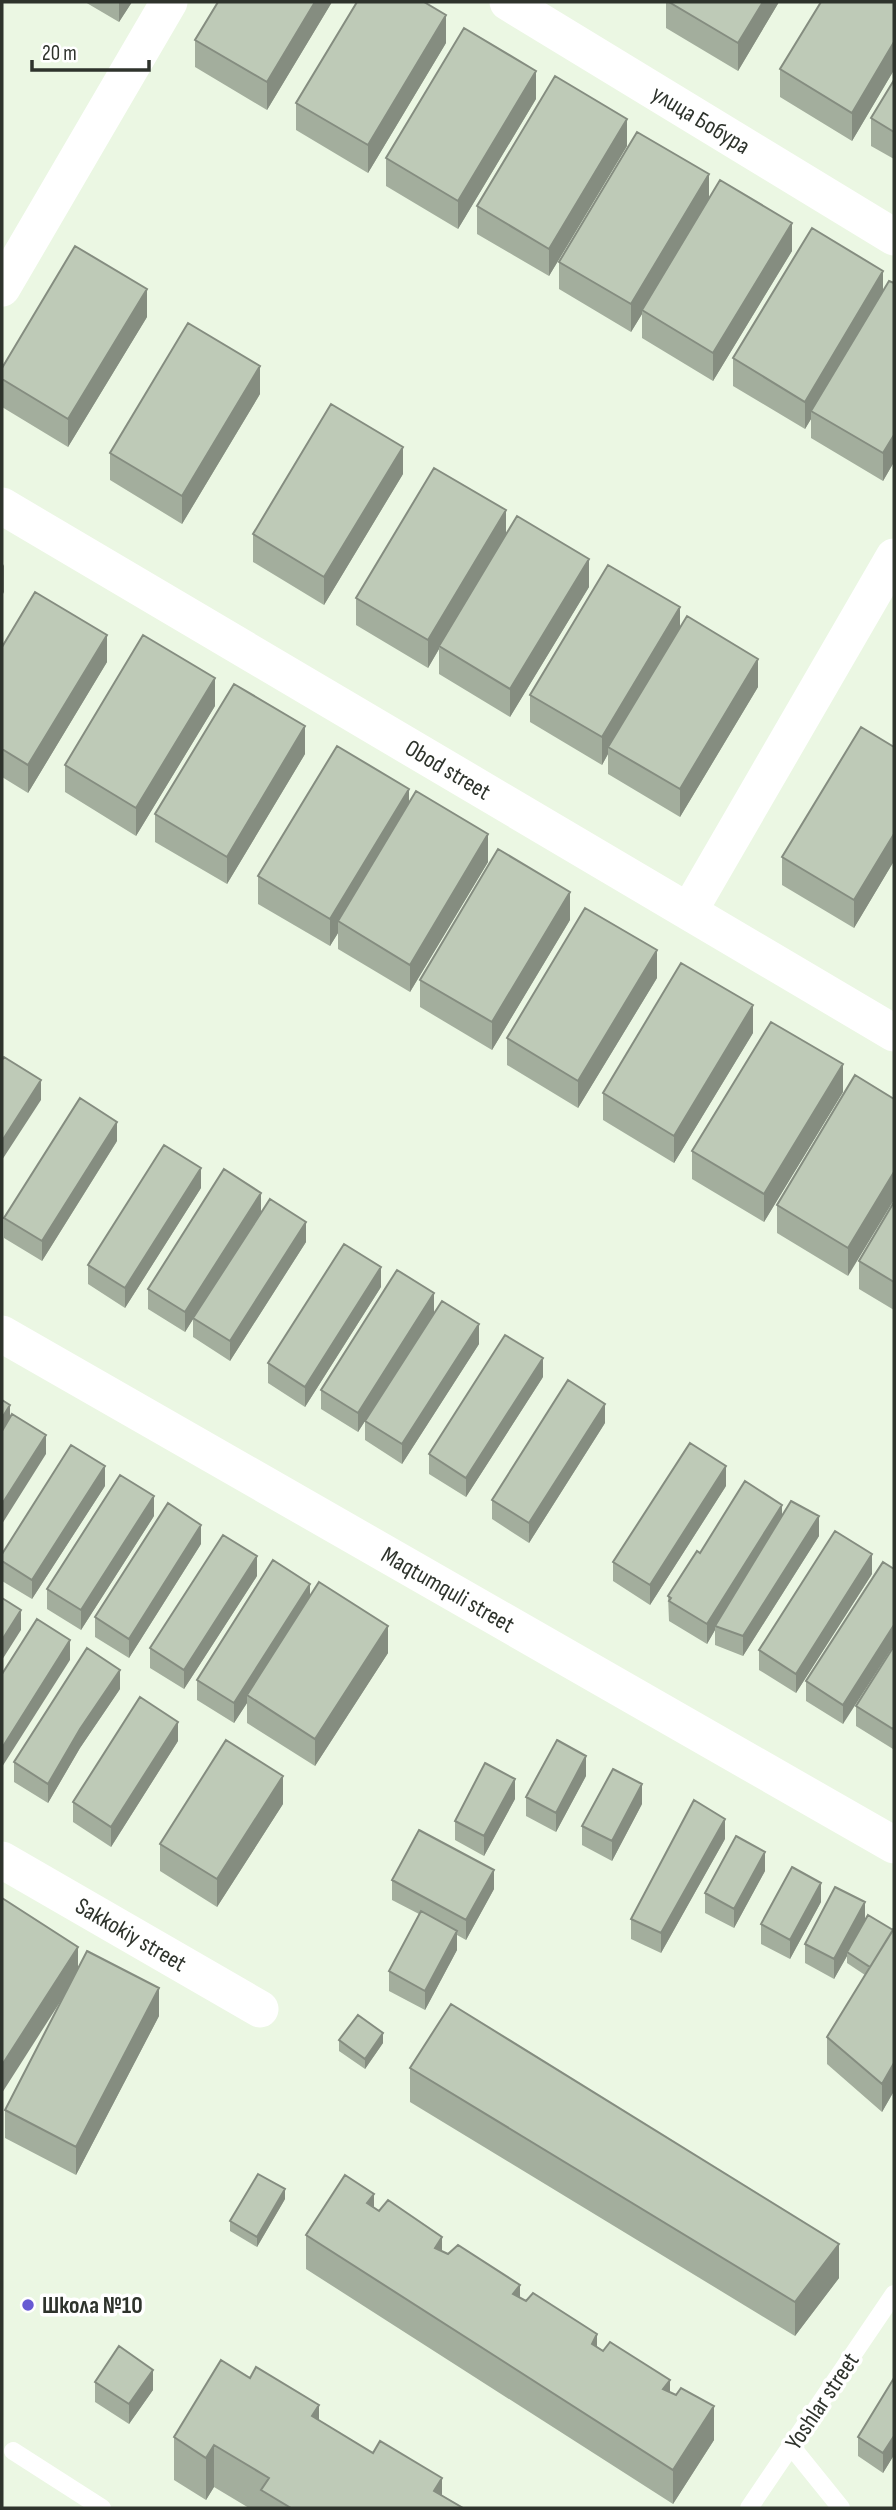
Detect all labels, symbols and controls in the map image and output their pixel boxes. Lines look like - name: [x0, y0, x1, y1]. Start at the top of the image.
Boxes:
- scale bar: [32, 28, 149, 72]
- text: 20 m: [42, 41, 77, 66]
- street label: улица Бобура: [646, 79, 755, 161]
- street label: Obod street: [400, 733, 496, 806]
- street label: Maqtumquli street: [376, 1540, 519, 1639]
- street label: Sakkokiy street: [70, 1892, 191, 1978]
- place label: Школа №10: [42, 2291, 143, 2320]
- marker: Школа №10: [20, 2297, 36, 2313]
- street label: Yoshlar street: [779, 2347, 865, 2455]

